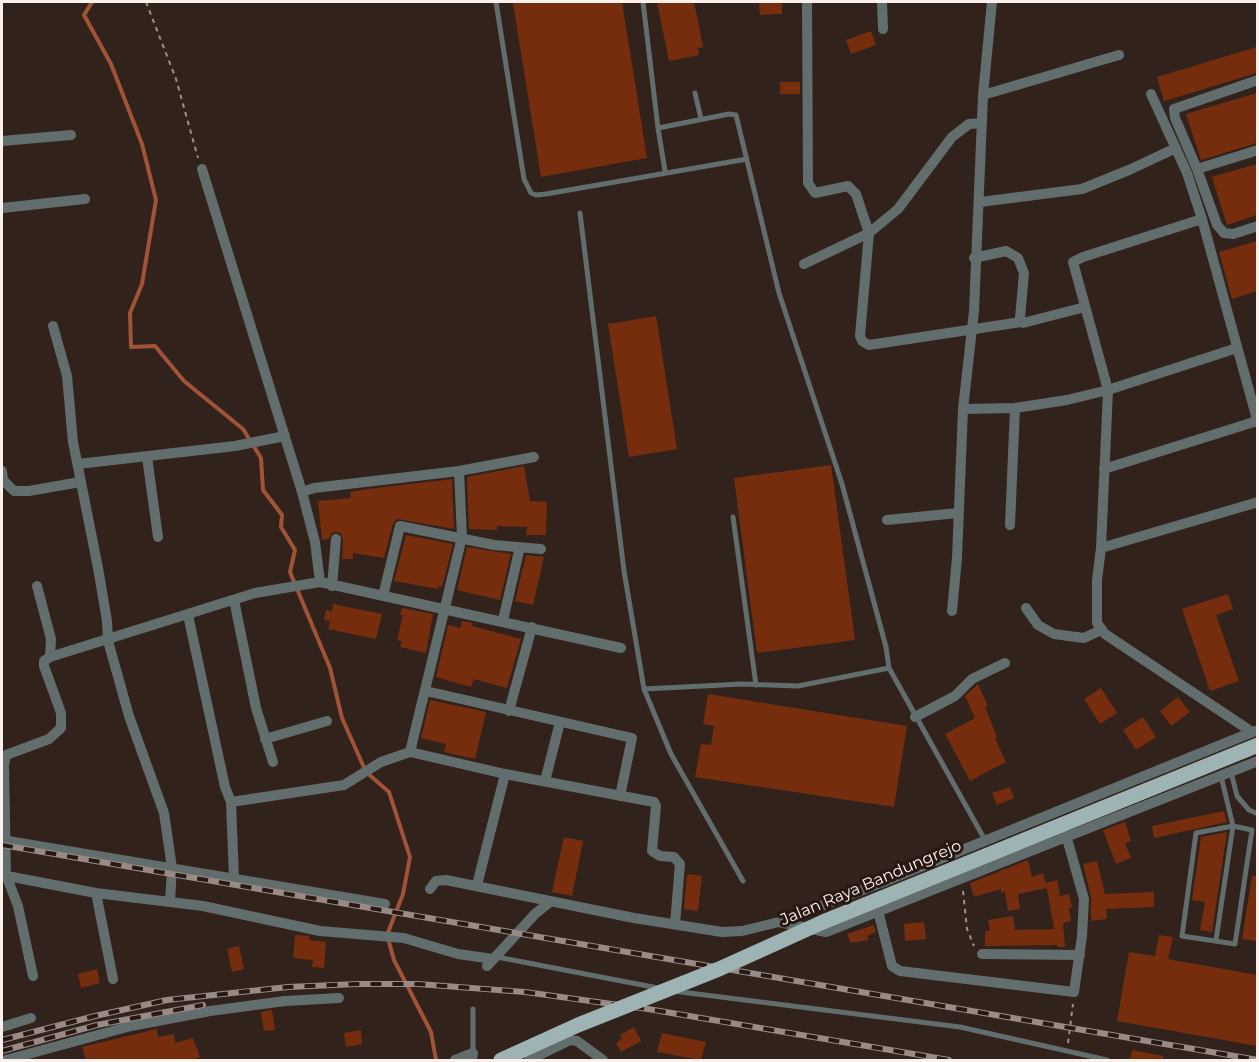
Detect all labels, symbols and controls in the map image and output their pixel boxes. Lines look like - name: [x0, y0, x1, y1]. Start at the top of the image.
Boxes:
- street label: Jalan Raya Bandungrejo: [778, 836, 964, 930]

